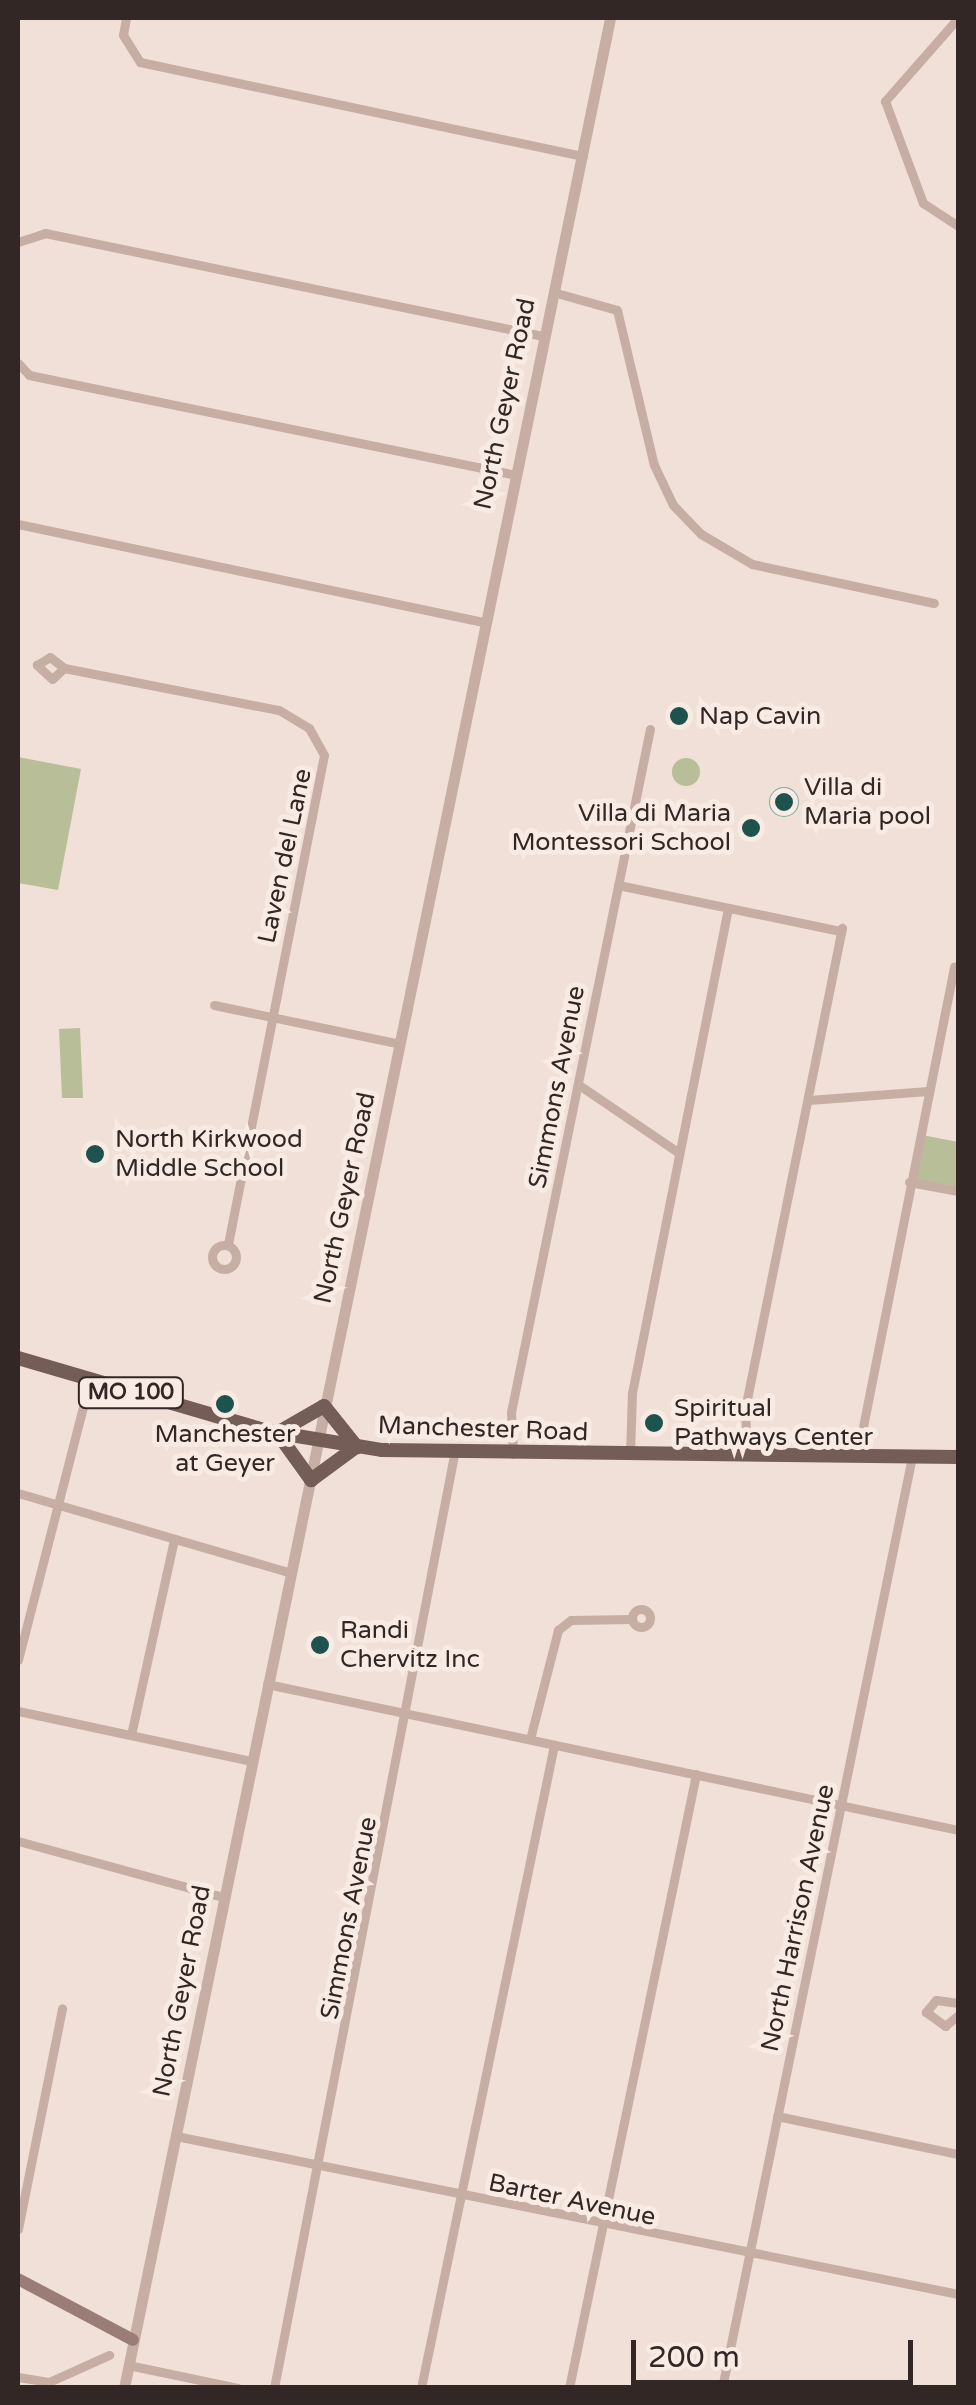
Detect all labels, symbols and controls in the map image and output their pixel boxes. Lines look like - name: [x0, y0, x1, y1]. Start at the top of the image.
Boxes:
- street label: North Geyer Road: [468, 296, 542, 512]
- place label: Nap Cavin: [699, 701, 821, 731]
- marker: Nap Cavin: [668, 705, 690, 727]
- street label: Laven del Lane: [252, 766, 318, 946]
- place label: Villa di Maria pool: [804, 773, 931, 832]
- marker: Villa di Maria pool: [773, 791, 795, 813]
- place label: Villa di Maria Montessori School: [511, 799, 731, 858]
- marker: Villa di Maria Montessori School: [740, 817, 762, 839]
- street label: Simmons Avenue: [523, 983, 591, 1191]
- street label: North Geyer Road: [308, 1090, 382, 1306]
- place label: North Kirkwood Middle School: [115, 1125, 303, 1184]
- marker: North Kirkwood Middle School: [84, 1143, 106, 1165]
- road number: MO 100: [76, 1376, 186, 1410]
- marker: Manchester at Geyer: [214, 1393, 236, 1415]
- place label: Spiritual Pathways Center: [674, 1394, 873, 1453]
- street label: Manchester Road: [377, 1410, 589, 1448]
- marker: Spiritual Pathways Center: [643, 1412, 665, 1434]
- place label: Manchester at Geyer: [154, 1420, 296, 1479]
- place label: Randi Chervitz Inc: [340, 1616, 480, 1675]
- marker: Randi Chervitz Inc: [309, 1634, 331, 1656]
- street label: North Harrison Avenue: [755, 1782, 841, 2054]
- street label: Simmons Avenue: [315, 1814, 383, 2022]
- street label: North Geyer Road: [147, 1883, 217, 2099]
- street label: Barter Avenue: [486, 2168, 658, 2232]
- scale bar: [636, 2320, 918, 2382]
- text: 200 m: [648, 2339, 740, 2376]

